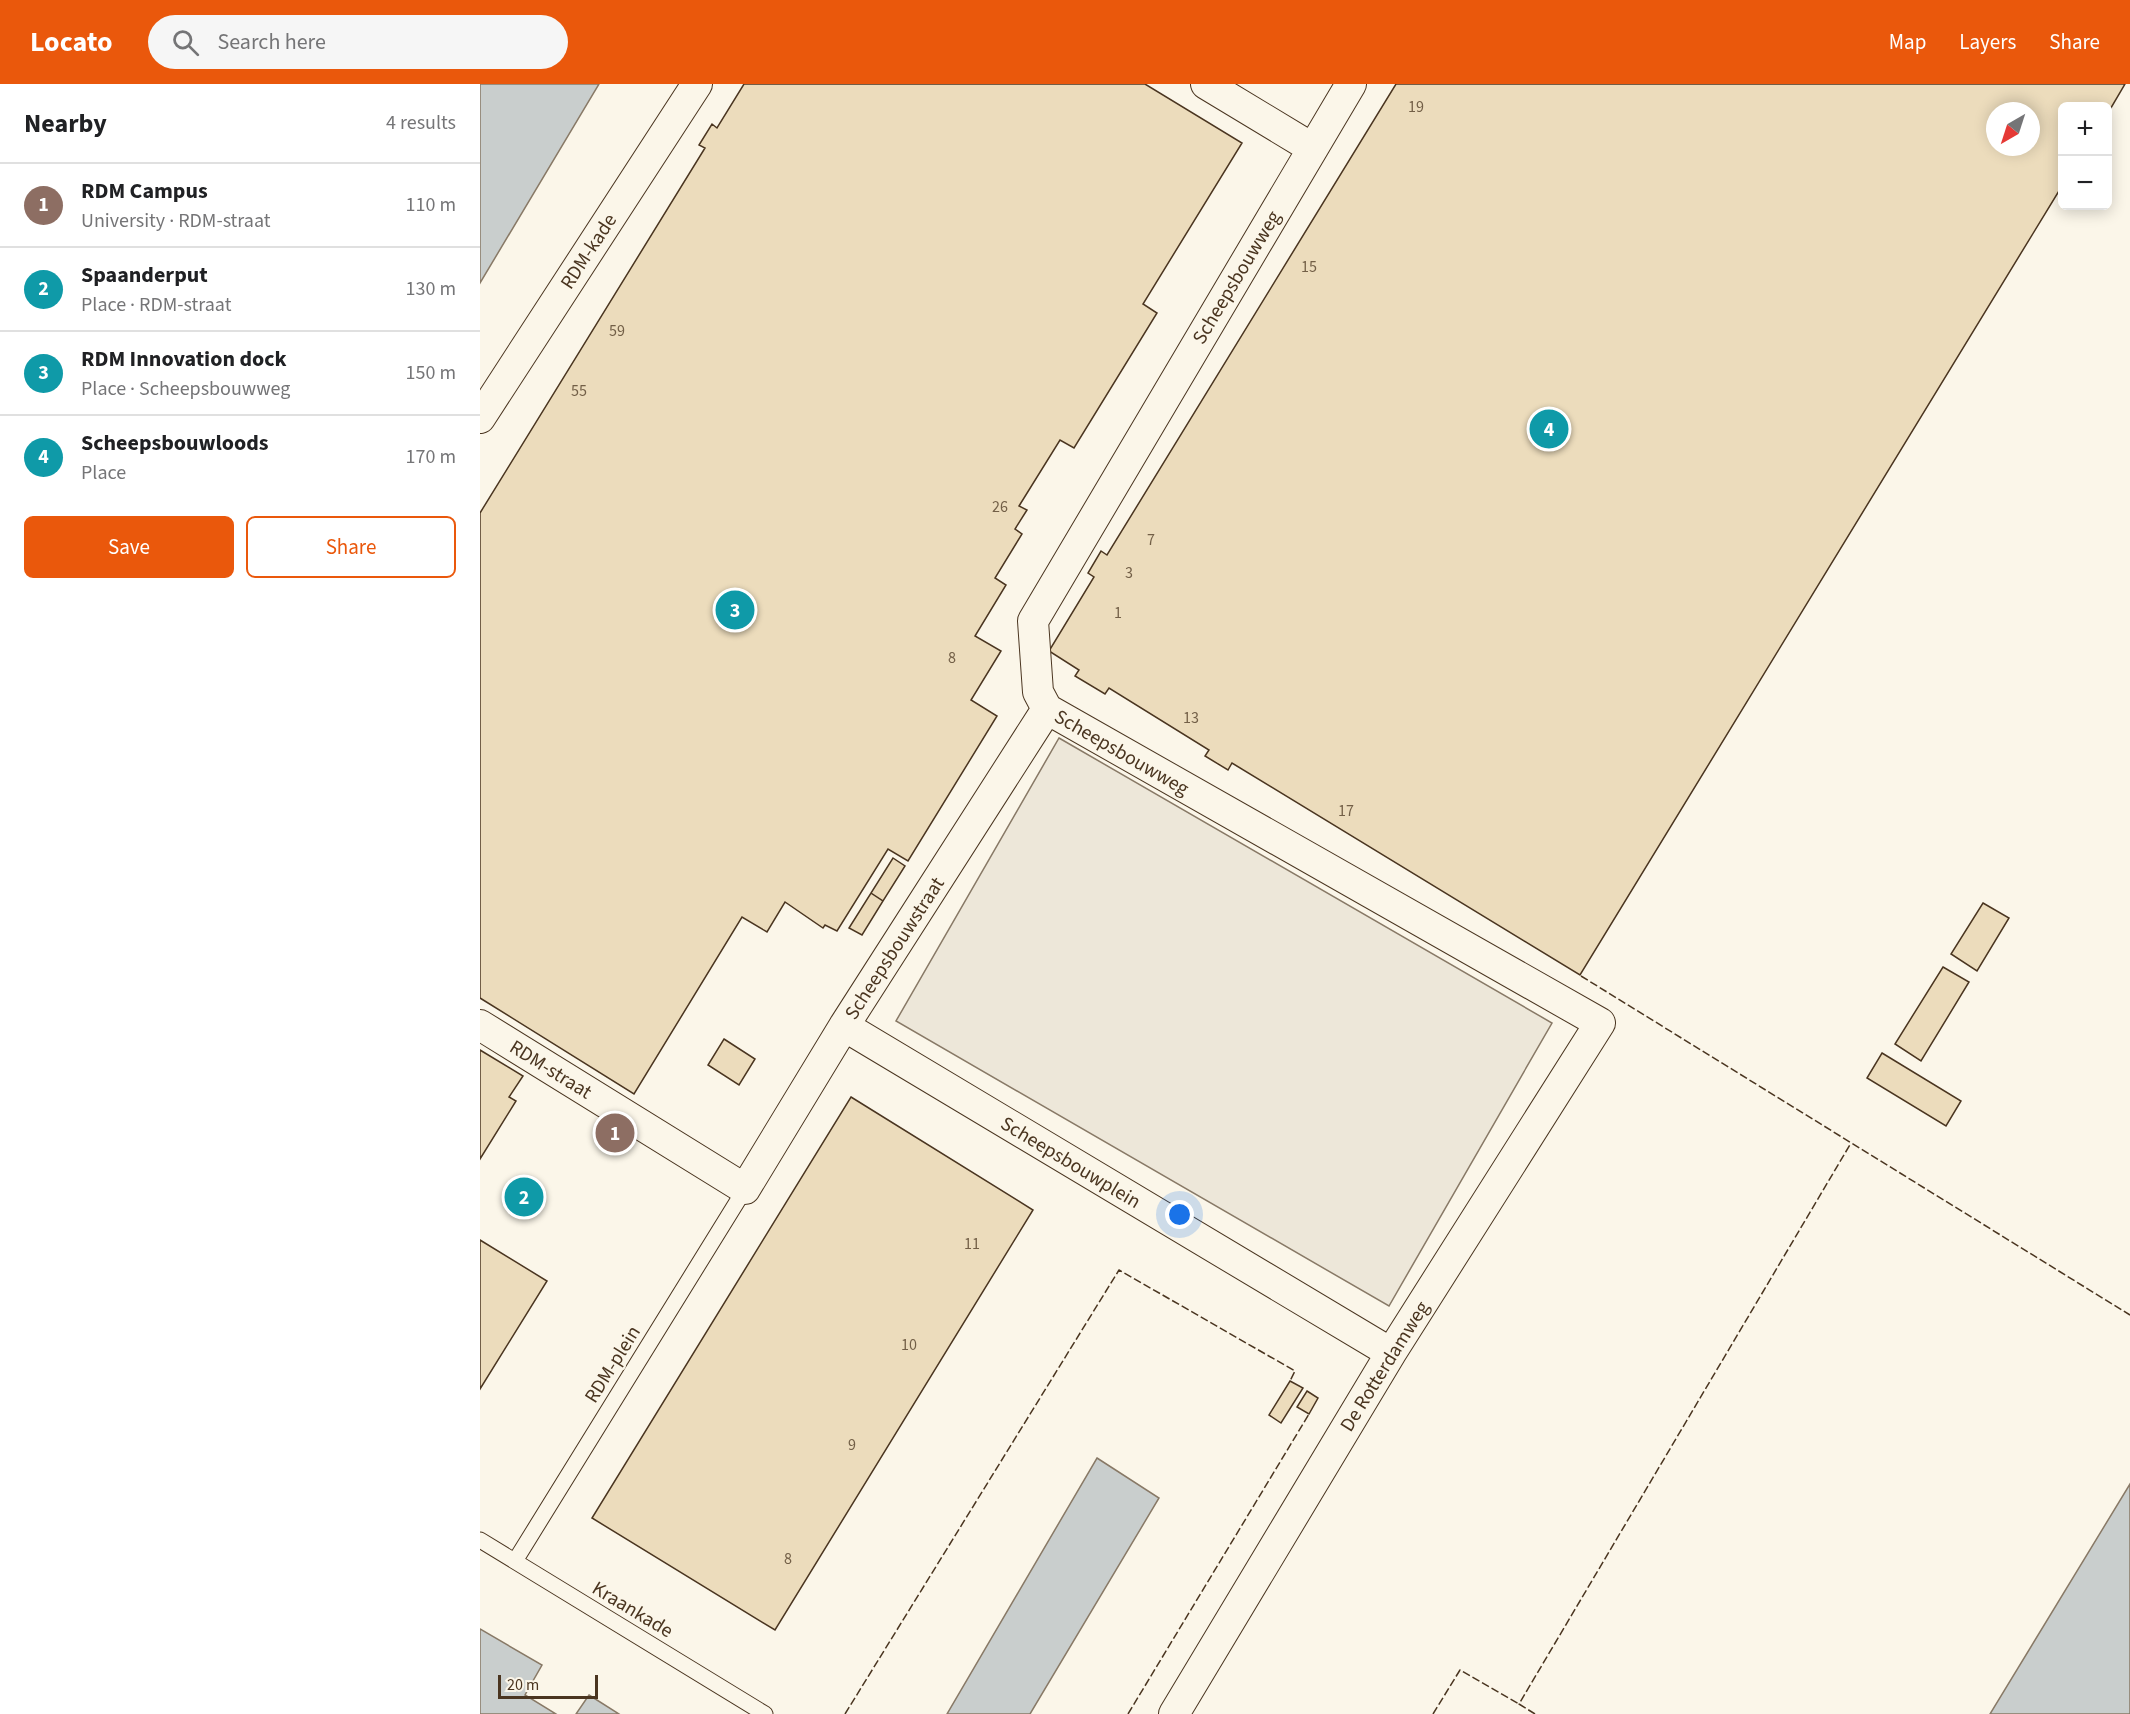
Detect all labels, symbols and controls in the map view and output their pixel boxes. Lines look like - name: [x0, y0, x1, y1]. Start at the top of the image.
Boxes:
- search box: [148, 15, 568, 69]
- text: Locato: [30, 22, 112, 62]
- icon: search: [169, 26, 202, 59]
- text: Search here: [217, 26, 326, 58]
- text: Map: [1889, 27, 1926, 57]
- text: Layers: [1959, 27, 2016, 57]
- text: Share: [2049, 27, 2100, 57]
- house number: 19: [1408, 96, 1424, 118]
- north arrow: [1986, 102, 2040, 156]
- map controls: [2058, 102, 2112, 210]
- button: +: [2058, 102, 2112, 156]
- text: Nearby: [24, 105, 107, 142]
- text: 4 results: [386, 109, 456, 137]
- button: −: [2058, 156, 2112, 210]
- text: RDM Campus: [81, 175, 208, 207]
- text: 1: [38, 191, 49, 219]
- text: 110 m: [406, 191, 456, 219]
- street label: Scheepsbouwweg: [1186, 205, 1288, 350]
- text: University · RDM-straat: [81, 207, 271, 235]
- street label: RDM-kade: [554, 208, 624, 295]
- house number: 15: [1301, 256, 1317, 278]
- text: Spaanderput: [81, 259, 208, 291]
- text: 2: [38, 275, 49, 303]
- text: 130 m: [406, 275, 456, 303]
- text: Place · RDM-straat: [81, 291, 231, 319]
- house number: 59: [609, 320, 625, 342]
- text: RDM Innovation dock: [81, 343, 287, 375]
- text: 3: [38, 359, 49, 387]
- text: 150 m: [406, 359, 456, 387]
- text: Place · Scheepsbouwweg: [81, 375, 290, 403]
- house number: 55: [571, 380, 587, 402]
- pin: 4: [1530, 406, 1568, 452]
- text: Scheepsbouwloods: [81, 427, 269, 459]
- text: 4: [38, 443, 49, 471]
- text: 170 m: [406, 443, 456, 471]
- text: Place: [81, 459, 126, 487]
- house number: 26: [992, 496, 1008, 518]
- button: Save: [24, 516, 234, 578]
- button: Share: [246, 516, 456, 578]
- house number: 7: [1147, 529, 1155, 551]
- house number: 3: [1125, 562, 1133, 584]
- pin: 3: [716, 588, 754, 632]
- house number: 1: [1114, 602, 1122, 624]
- house number: 8: [948, 647, 956, 669]
- street label: Scheepsbouwweg: [1049, 703, 1194, 803]
- house number: 13: [1183, 707, 1199, 729]
- house number: 17: [1338, 800, 1354, 822]
- street label: Scheepsbouwstraat: [838, 872, 952, 1025]
- street label: RDM-straat: [504, 1034, 597, 1106]
- pin: 1: [596, 1110, 634, 1156]
- street label: Scheepsbouwplein: [995, 1110, 1146, 1216]
- pin: 2: [504, 1174, 543, 1220]
- your location: [1165, 1200, 1194, 1229]
- house number: 11: [964, 1233, 980, 1255]
- street label: De Rotterdamweg: [1333, 1296, 1436, 1437]
- street label: RDM-plein: [578, 1320, 648, 1409]
- house number: 10: [901, 1334, 917, 1356]
- house number: 9: [848, 1434, 856, 1456]
- house number: 8: [784, 1548, 792, 1570]
- street label: Kraankade: [587, 1575, 678, 1645]
- scale bar: [498, 1672, 598, 1700]
- text: 20 m: [507, 1674, 539, 1696]

